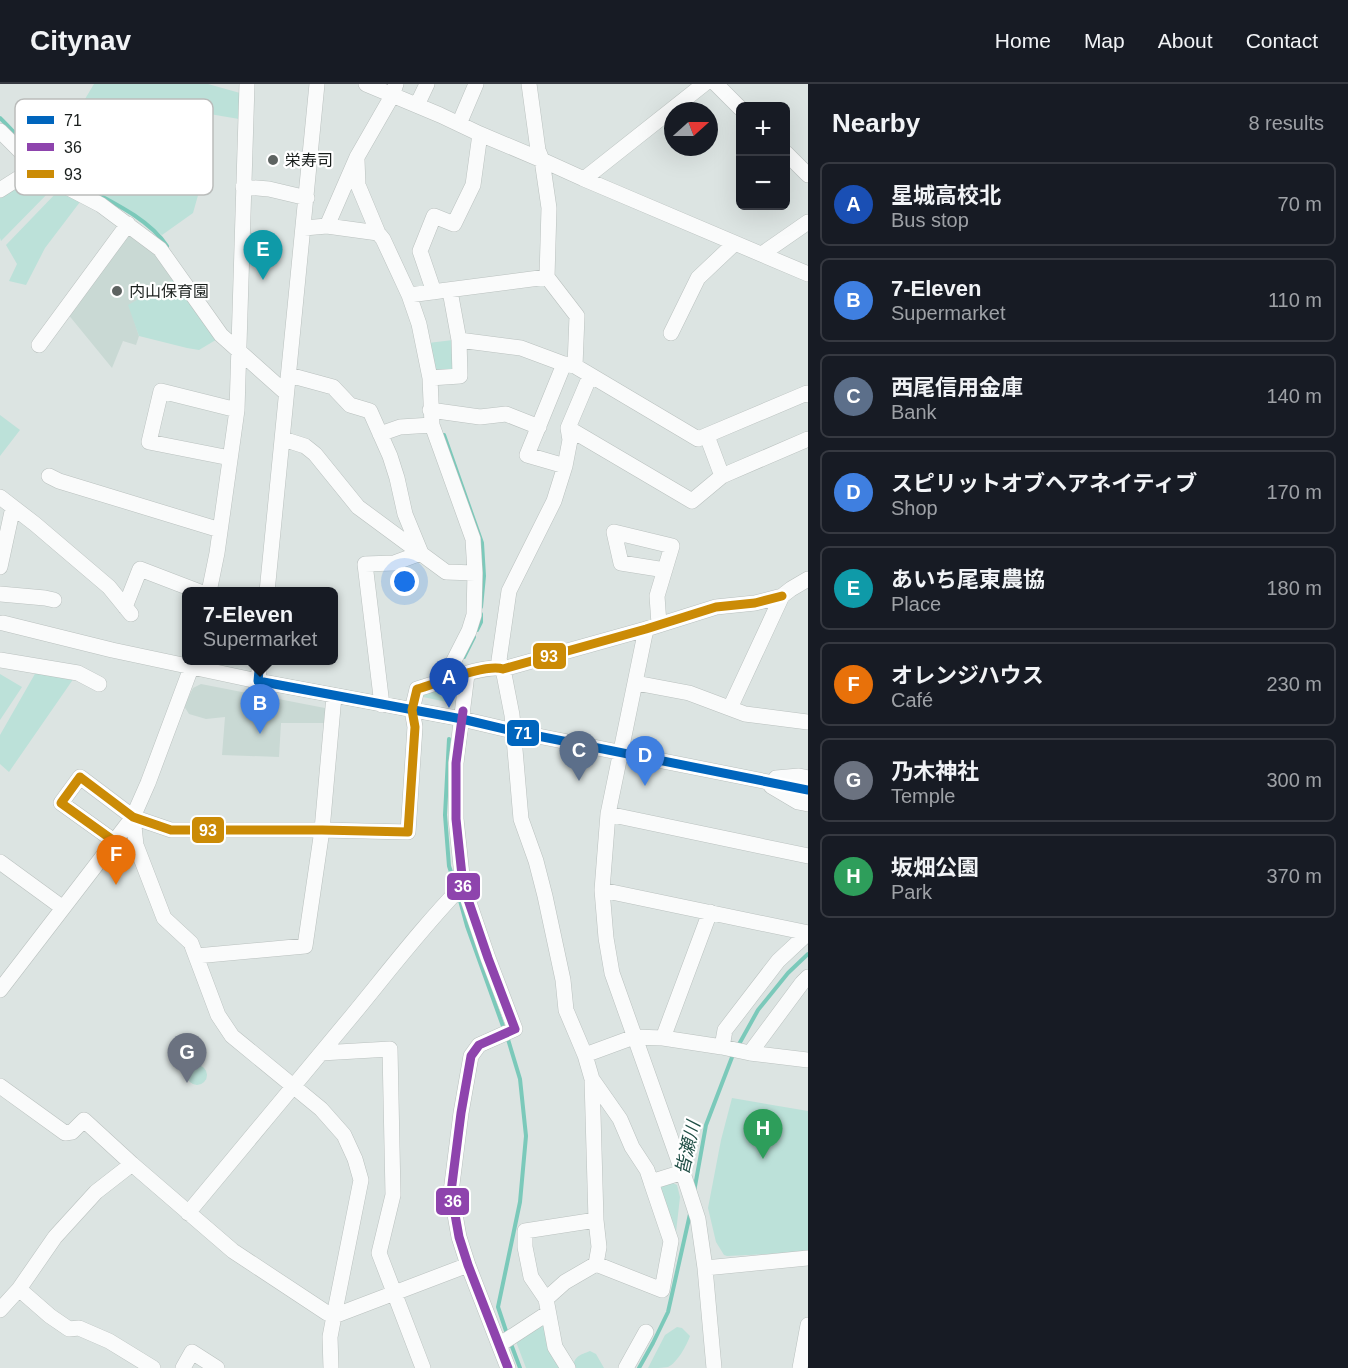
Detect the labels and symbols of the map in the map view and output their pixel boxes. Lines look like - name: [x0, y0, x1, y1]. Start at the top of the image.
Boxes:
- legend: [15, 99, 213, 195]
- north arrow: [664, 102, 718, 156]
- text: 71: [64, 112, 82, 129]
- text: 36: [64, 139, 82, 156]
- place label: 栄寿司: [285, 152, 333, 169]
- marker: 栄寿司: [266, 153, 280, 167]
- text: 93: [64, 166, 82, 183]
- pin: E: [244, 230, 282, 280]
- place label: 内山保育園: [129, 283, 209, 300]
- marker: 内山保育園: [110, 284, 124, 298]
- your location: [390, 567, 419, 596]
- line badge: 93: [532, 642, 567, 670]
- text: 93: [540, 648, 558, 665]
- pin: A: [430, 658, 468, 708]
- pin: B: [240, 684, 280, 734]
- line badge: 71: [506, 719, 540, 747]
- text: 71: [514, 725, 532, 742]
- pin: C: [560, 732, 598, 781]
- pin: D: [626, 736, 664, 786]
- line badge: 93: [191, 816, 225, 844]
- text: 93: [199, 822, 217, 839]
- pin: F: [96, 836, 136, 885]
- line badge: 36: [446, 872, 481, 901]
- text: 36: [454, 878, 472, 895]
- pin: G: [168, 1034, 207, 1083]
- pin: H: [744, 1110, 783, 1159]
- water label: 皆瀬川: [672, 1117, 704, 1177]
- line badge: 36: [435, 1187, 470, 1216]
- text: 36: [444, 1193, 462, 1210]

